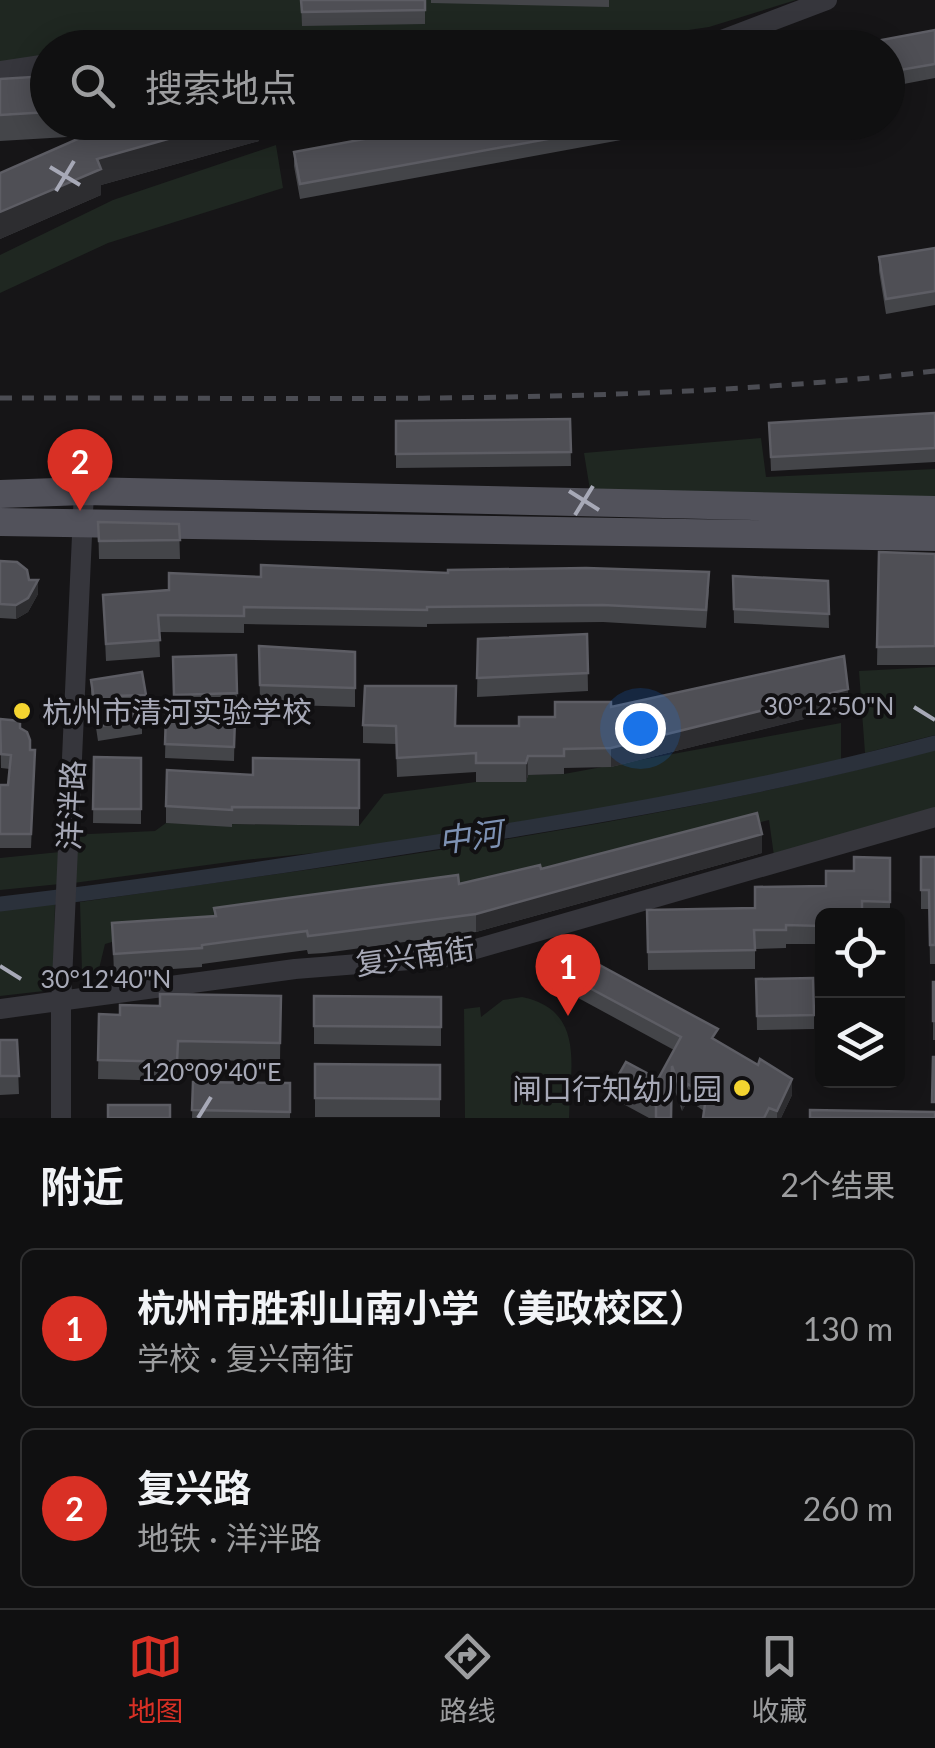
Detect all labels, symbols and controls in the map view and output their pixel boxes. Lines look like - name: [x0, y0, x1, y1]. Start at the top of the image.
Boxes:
- search box: [30, 30, 905, 140]
- icon: search: [65, 58, 120, 113]
- text: 搜索地点: [145, 64, 297, 110]
- pin: 2: [48, 428, 112, 511]
- text: 30°12'50"N: [764, 690, 894, 720]
- place label: 杭州市清河实验学校: [42, 693, 312, 729]
- marker: 杭州市清河实验学校: [11, 700, 33, 722]
- your location: [615, 703, 666, 754]
- street label: 洋泮路: [50, 759, 90, 851]
- water label: 中河: [436, 811, 510, 860]
- map controls: [815, 908, 905, 1088]
- button: locate: [815, 908, 905, 998]
- street label: 复兴南街: [353, 929, 477, 981]
- pin: 1: [536, 934, 600, 1016]
- text: 30°12'40"N: [41, 963, 171, 993]
- button: layers: [815, 998, 905, 1088]
- text: 120°09'40"E: [141, 1056, 281, 1086]
- place label: 闸口行知幼儿园: [512, 1070, 722, 1106]
- marker: 闸口行知幼儿园: [731, 1077, 753, 1099]
- text: 附近: [40, 1161, 124, 1211]
- text: 2个结果: [780, 1165, 895, 1204]
- text: 杭州市胜利山南小学（美政校区）: [137, 1284, 707, 1330]
- text: 1: [65, 1309, 84, 1348]
- text: 130 m: [803, 1309, 893, 1348]
- text: 学校 · 复兴南街: [137, 1338, 354, 1377]
- text: 复兴路: [137, 1464, 251, 1510]
- text: 2: [65, 1489, 84, 1528]
- text: 260 m: [803, 1489, 893, 1528]
- text: 地铁 · 洋泮路: [137, 1518, 322, 1557]
- tab: 地图: [128, 1629, 184, 1729]
- tab: 路线: [439, 1629, 495, 1729]
- tab: 收藏: [751, 1629, 807, 1729]

